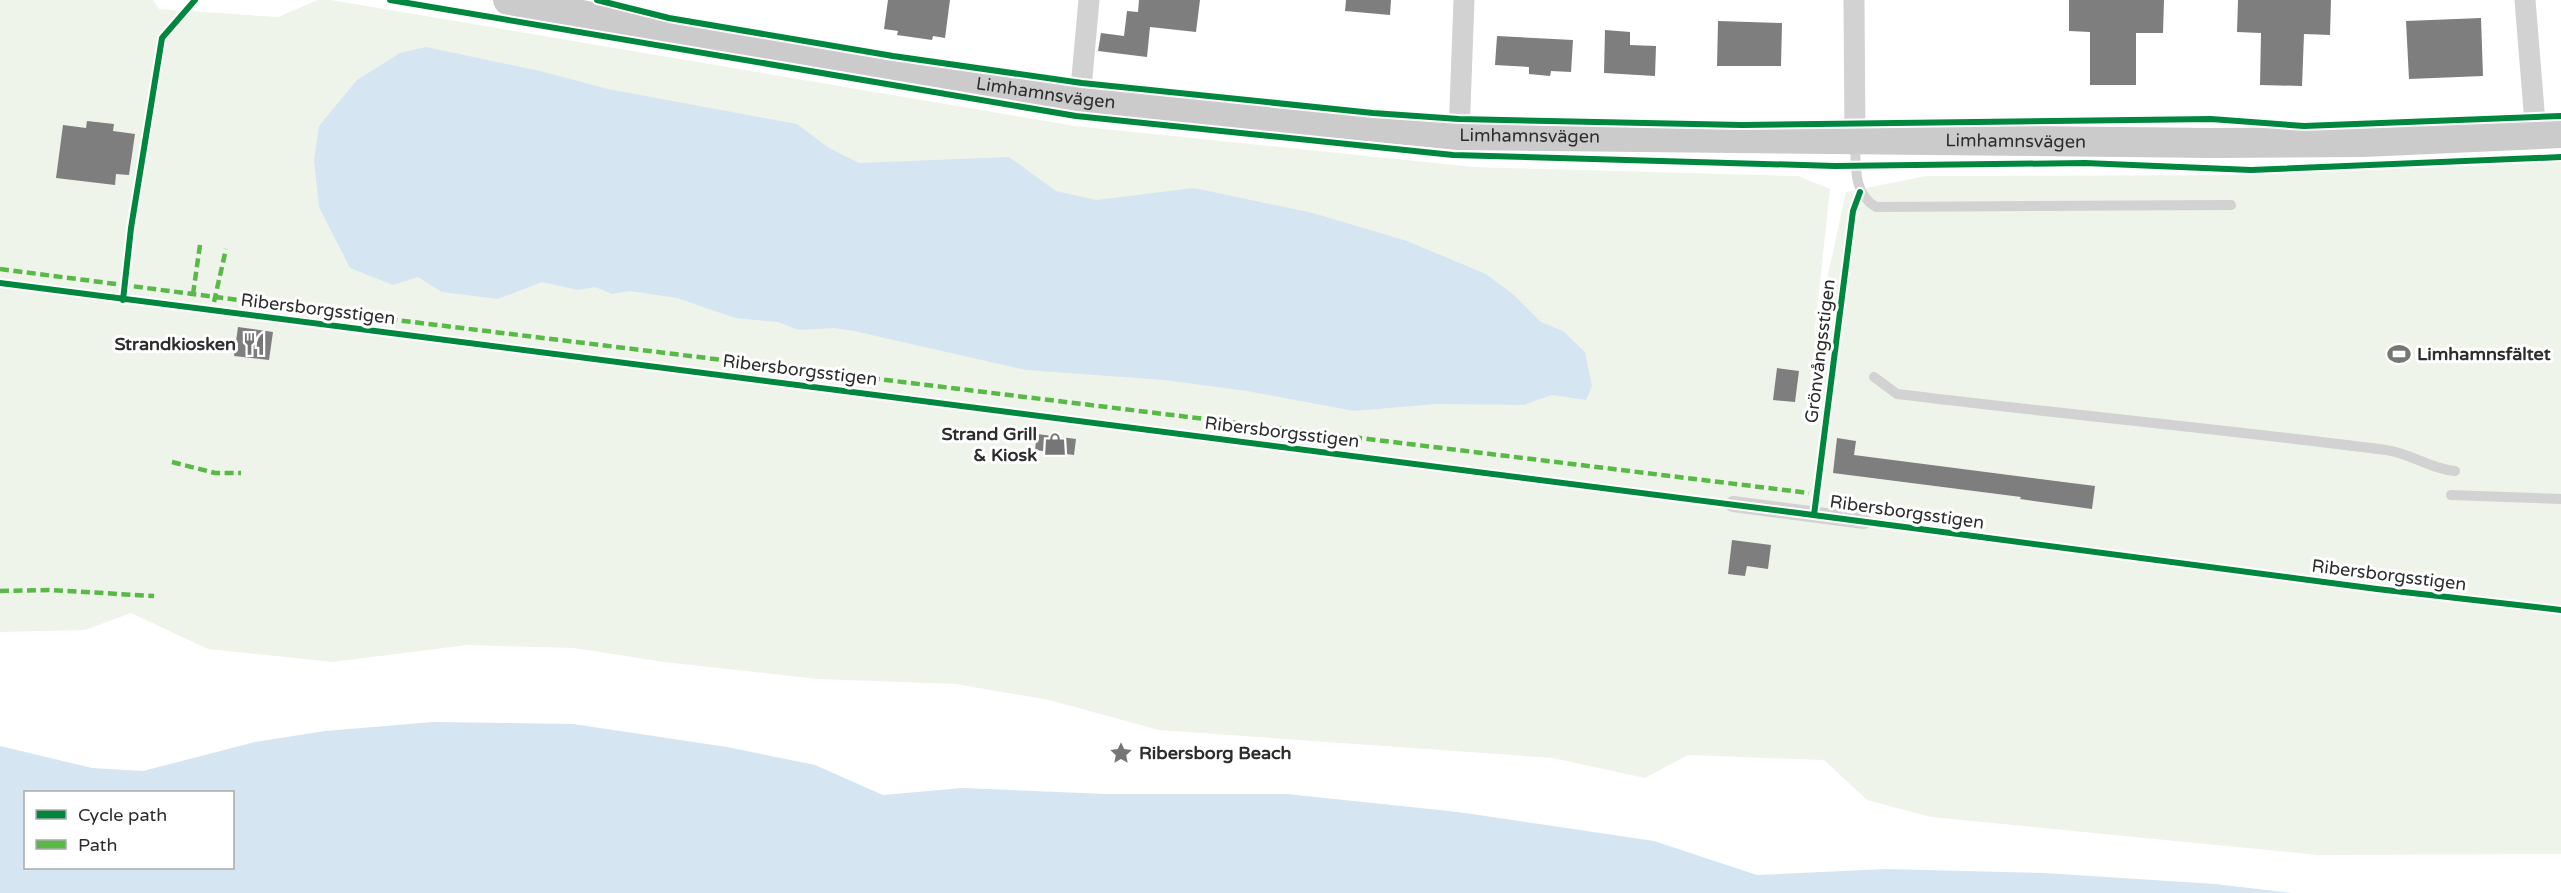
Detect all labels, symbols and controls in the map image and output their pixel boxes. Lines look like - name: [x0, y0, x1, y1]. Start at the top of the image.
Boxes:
- street label: Limhamnsvägen: [975, 72, 1117, 113]
- street label: Limhamnsvägen: [1459, 124, 1600, 147]
- street label: Limhamnsvägen: [1945, 129, 2086, 153]
- street label: Grönvångsstigen: [1800, 278, 1840, 424]
- street label: Ribersborgsstigen: [239, 289, 397, 329]
- restaurant icon: Strandkiosken: [241, 331, 267, 357]
- place label: Strandkiosken: [114, 333, 236, 355]
- sports icon: Limhamnsfältet: [2386, 341, 2412, 367]
- place label: Limhamnsfältet: [2417, 343, 2551, 365]
- street label: Ribersborgsstigen: [721, 350, 879, 390]
- street label: Ribersborgsstigen: [1203, 412, 1361, 452]
- place label: Strand Grill & Kiosk: [941, 423, 1037, 466]
- shop icon: Strand Grill & Kiosk: [1042, 431, 1068, 457]
- street label: Ribersborgsstigen: [1828, 490, 1986, 534]
- street label: Ribersborgsstigen: [2310, 555, 2468, 595]
- place icon: Ribersborg Beach: [1108, 740, 1134, 766]
- place label: Ribersborg Beach: [1139, 742, 1292, 764]
- legend: [24, 791, 234, 869]
- text: Cycle path: [78, 804, 167, 826]
- text: Path: [78, 834, 117, 856]

